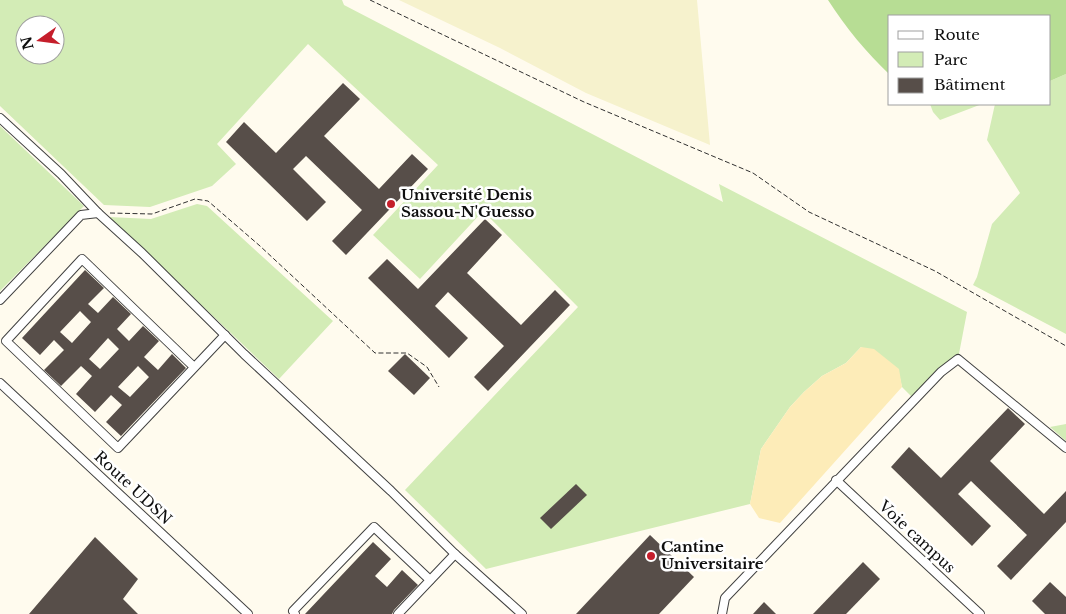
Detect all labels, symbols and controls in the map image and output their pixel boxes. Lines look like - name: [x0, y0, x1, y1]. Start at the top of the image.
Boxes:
- north arrow: [15, 15, 65, 65]
- legend: [888, 15, 1051, 105]
- text: Route: [934, 25, 980, 44]
- text: N: [17, 35, 38, 52]
- text: Parc: [934, 50, 967, 69]
- text: Bâtiment: [934, 75, 1006, 94]
- place label: Université Denis Sassou-N'Guesso: [401, 185, 534, 221]
- marker: Université Denis Sassou-N'Guesso: [385, 198, 397, 210]
- street label: Route UDSN: [90, 447, 176, 529]
- street label: Voie campus: [874, 496, 960, 577]
- place label: Cantine Universitaire: [661, 537, 764, 573]
- marker: Cantine Universitaire: [645, 550, 657, 562]

